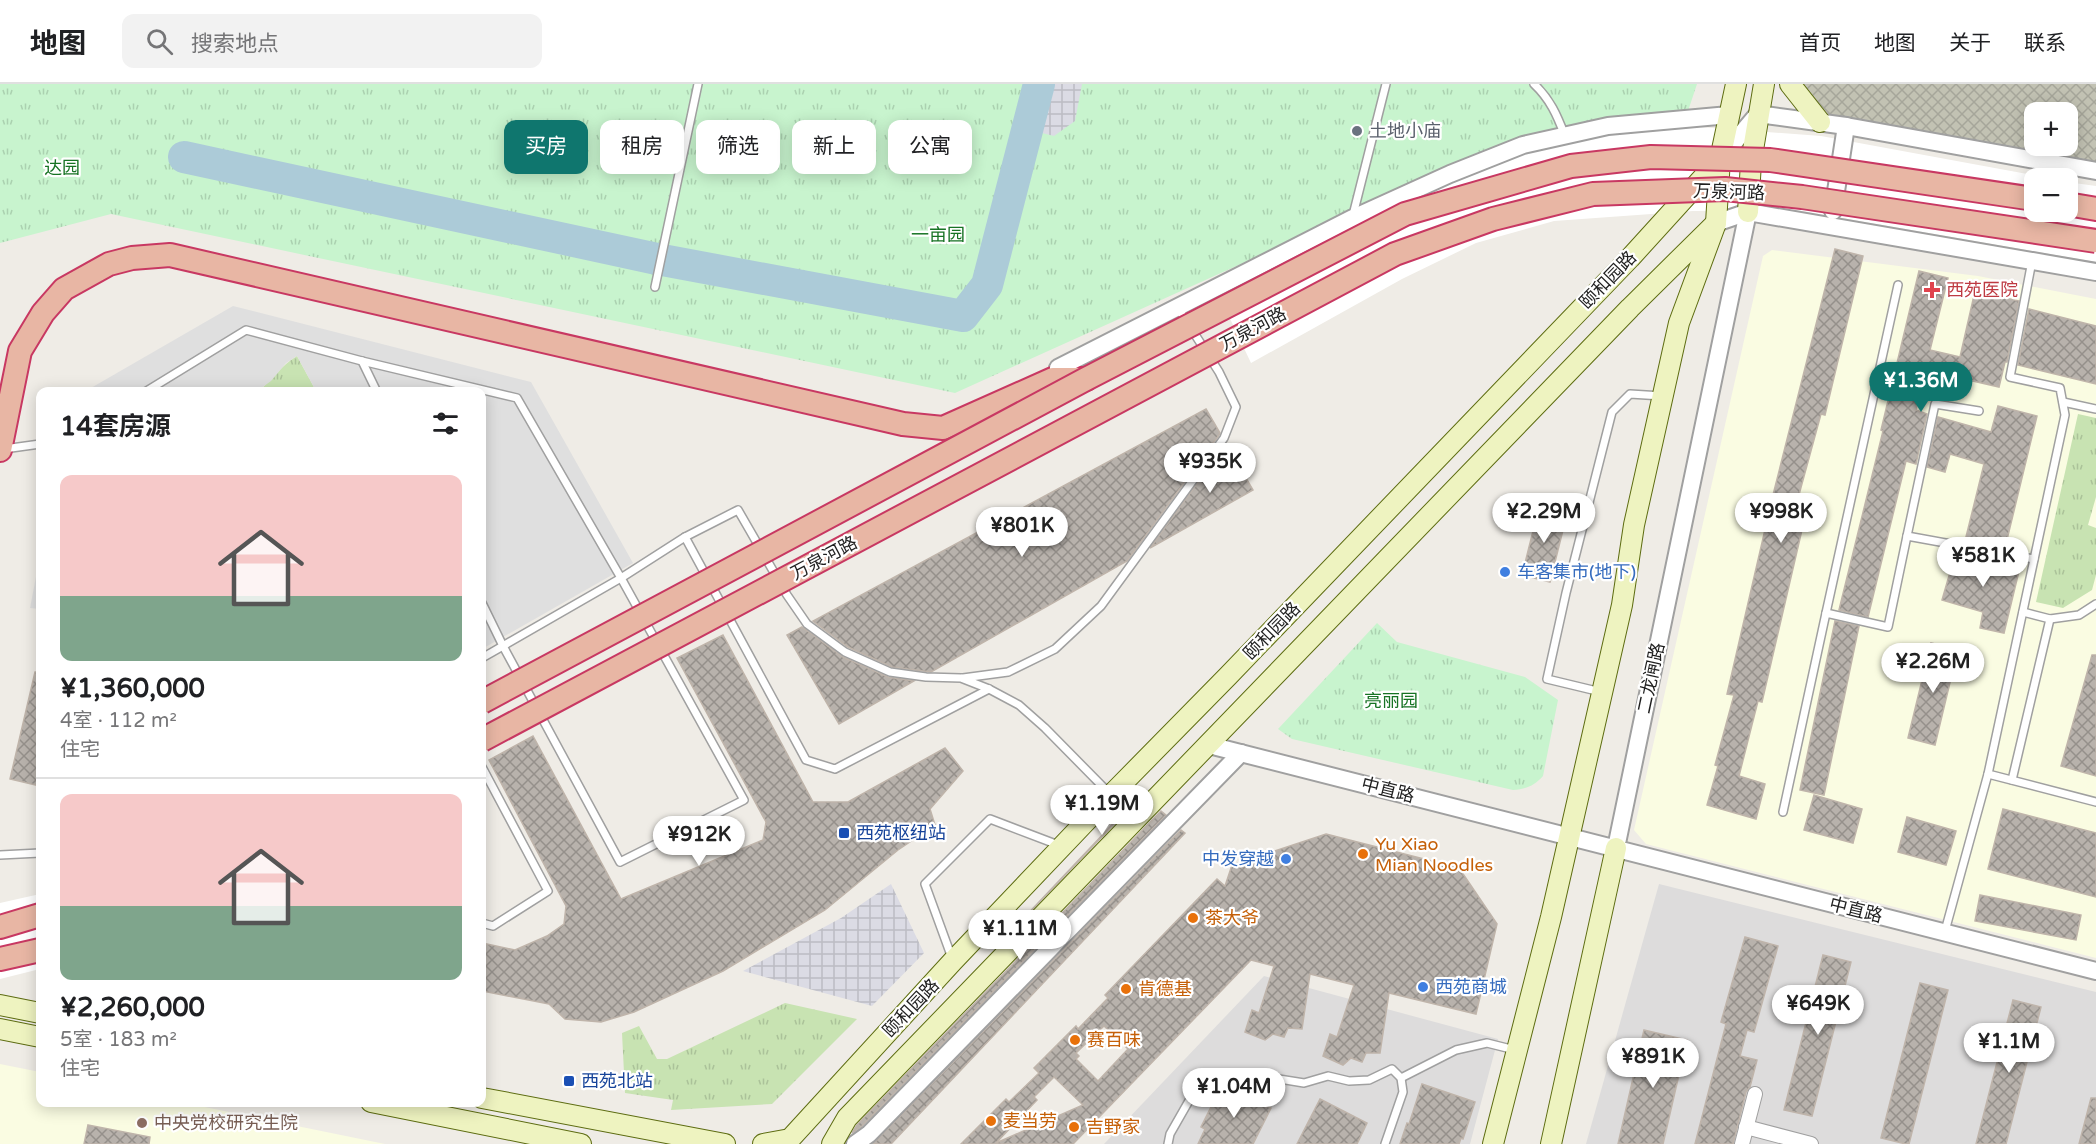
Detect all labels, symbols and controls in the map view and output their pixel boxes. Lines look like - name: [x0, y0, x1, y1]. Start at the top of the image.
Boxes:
- search box: [122, 14, 542, 68]
- icon: search: [143, 25, 176, 58]
- text: 地图: [30, 27, 86, 61]
- text: 搜索地点: [191, 31, 279, 57]
- text: 首页: [1799, 31, 1841, 56]
- text: 地图: [1874, 31, 1916, 56]
- text: 关于: [1949, 31, 1991, 56]
- text: 联系: [2024, 31, 2066, 56]
- map controls: [2024, 102, 2078, 222]
- button: +: [2024, 102, 2078, 156]
- chip: 买房: [504, 120, 588, 174]
- chip: 租房: [600, 120, 684, 174]
- chip: 筛选: [696, 120, 780, 174]
- chip: 新上: [792, 120, 876, 174]
- chip: 公寓: [888, 120, 972, 174]
- place label: 土地小庙: [1369, 120, 1441, 142]
- marker: 土地小庙: [1350, 124, 1364, 138]
- park label: 达园: [44, 157, 80, 179]
- button: −: [2024, 168, 2078, 222]
- street label: 万泉河路: [1693, 180, 1765, 204]
- park label: 一亩园: [911, 224, 965, 246]
- street label: 颐和园路: [1575, 246, 1641, 314]
- place label: 西苑医院: [1946, 279, 2018, 301]
- marker: 西苑医院: [1923, 281, 1941, 299]
- street label: 万泉河路: [1216, 302, 1290, 356]
- pin: ¥1.36M: [1872, 362, 1970, 413]
- text: ¥1.36M: [1883, 369, 1959, 393]
- icon: filters: [429, 407, 462, 440]
- text: 14套房源: [60, 411, 171, 442]
- pin: ¥935K: [1168, 443, 1252, 494]
- text: ¥935K: [1178, 450, 1242, 474]
- pin: ¥2.29M: [1495, 493, 1593, 544]
- pin: ¥998K: [1739, 493, 1823, 544]
- text: ¥2.29M: [1506, 500, 1582, 524]
- text: ¥998K: [1749, 500, 1813, 524]
- pin: ¥801K: [980, 507, 1064, 558]
- icon: home: [207, 514, 315, 622]
- text: ¥801K: [990, 514, 1054, 538]
- street label: 万泉河路: [787, 531, 861, 585]
- pin: ¥581K: [1941, 537, 2025, 588]
- text: ¥581K: [1951, 544, 2015, 568]
- place label: 车客集市(地下): [1517, 561, 1636, 583]
- marker: 车客集市(地下): [1498, 565, 1512, 579]
- street label: 颐和园路: [1239, 597, 1305, 665]
- street label: 二龙闸路: [1633, 640, 1669, 716]
- pin: ¥2.26M: [1884, 643, 1982, 694]
- text: ¥2.26M: [1895, 650, 1971, 674]
- text: ¥1,360,000: [60, 673, 205, 704]
- park label: 亮丽园: [1364, 690, 1418, 712]
- text: 4室 · 112 m²: [60, 709, 177, 733]
- text: 住宅: [60, 738, 100, 762]
- street label: 中直路: [1359, 773, 1417, 807]
- pin: ¥1.19M: [1053, 785, 1151, 836]
- text: ¥1.19M: [1064, 792, 1140, 816]
- pin: ¥912K: [657, 816, 741, 867]
- place label: 西苑枢纽站: [856, 822, 946, 844]
- text: ¥912K: [667, 823, 731, 847]
- marker: 西苑枢纽站: [837, 826, 851, 840]
- icon: home: [207, 833, 315, 941]
- place label: Yu Xiao Mian Noodles: [1375, 833, 1493, 876]
- marker: Yu Xiao Mian Noodles: [1356, 847, 1370, 861]
- place label: 中发穿越: [1202, 848, 1274, 870]
- marker: 中发穿越: [1279, 852, 1293, 866]
- street label: 中直路: [1827, 893, 1885, 927]
- place label: 茶大爷: [1205, 907, 1259, 929]
- pin: ¥1.11M: [971, 910, 1069, 961]
- marker: 茶大爷: [1186, 911, 1200, 925]
- text: ¥1.11M: [982, 917, 1058, 941]
- street label: 颐和园路: [878, 974, 944, 1042]
- place label: 西苑商城: [1435, 976, 1507, 998]
- place label: 肯德基: [1138, 978, 1192, 1000]
- marker: 西苑商城: [1416, 980, 1430, 994]
- marker: 肯德基: [1119, 982, 1133, 996]
- pin: ¥649K: [1776, 985, 1860, 1036]
- text: ¥2,260,000: [60, 992, 205, 1023]
- text: ¥649K: [1786, 992, 1850, 1016]
- pin: ¥1.1M: [1967, 1023, 2051, 1074]
- text: 5室 · 183 m²: [60, 1028, 177, 1052]
- place label: 赛百味: [1087, 1029, 1141, 1051]
- text: ¥1.1M: [1978, 1030, 2040, 1054]
- marker: 赛百味: [1068, 1033, 1082, 1047]
- pin: ¥891K: [1611, 1038, 1695, 1089]
- text: ¥891K: [1621, 1045, 1685, 1069]
- text: 住宅: [60, 1057, 100, 1081]
- pin: ¥1.04M: [1185, 1068, 1283, 1119]
- place label: 西苑北站: [581, 1070, 653, 1092]
- marker: 西苑北站: [562, 1074, 576, 1088]
- text: ¥1.04M: [1196, 1075, 1272, 1099]
- place label: 麦当劳: [1003, 1110, 1057, 1132]
- place label: 中央党校研究生院: [154, 1112, 298, 1134]
- marker: 麦当劳: [984, 1114, 998, 1128]
- marker: 中央党校研究生院: [135, 1116, 149, 1130]
- place label: 吉野家: [1086, 1116, 1140, 1138]
- marker: 吉野家: [1067, 1120, 1081, 1134]

